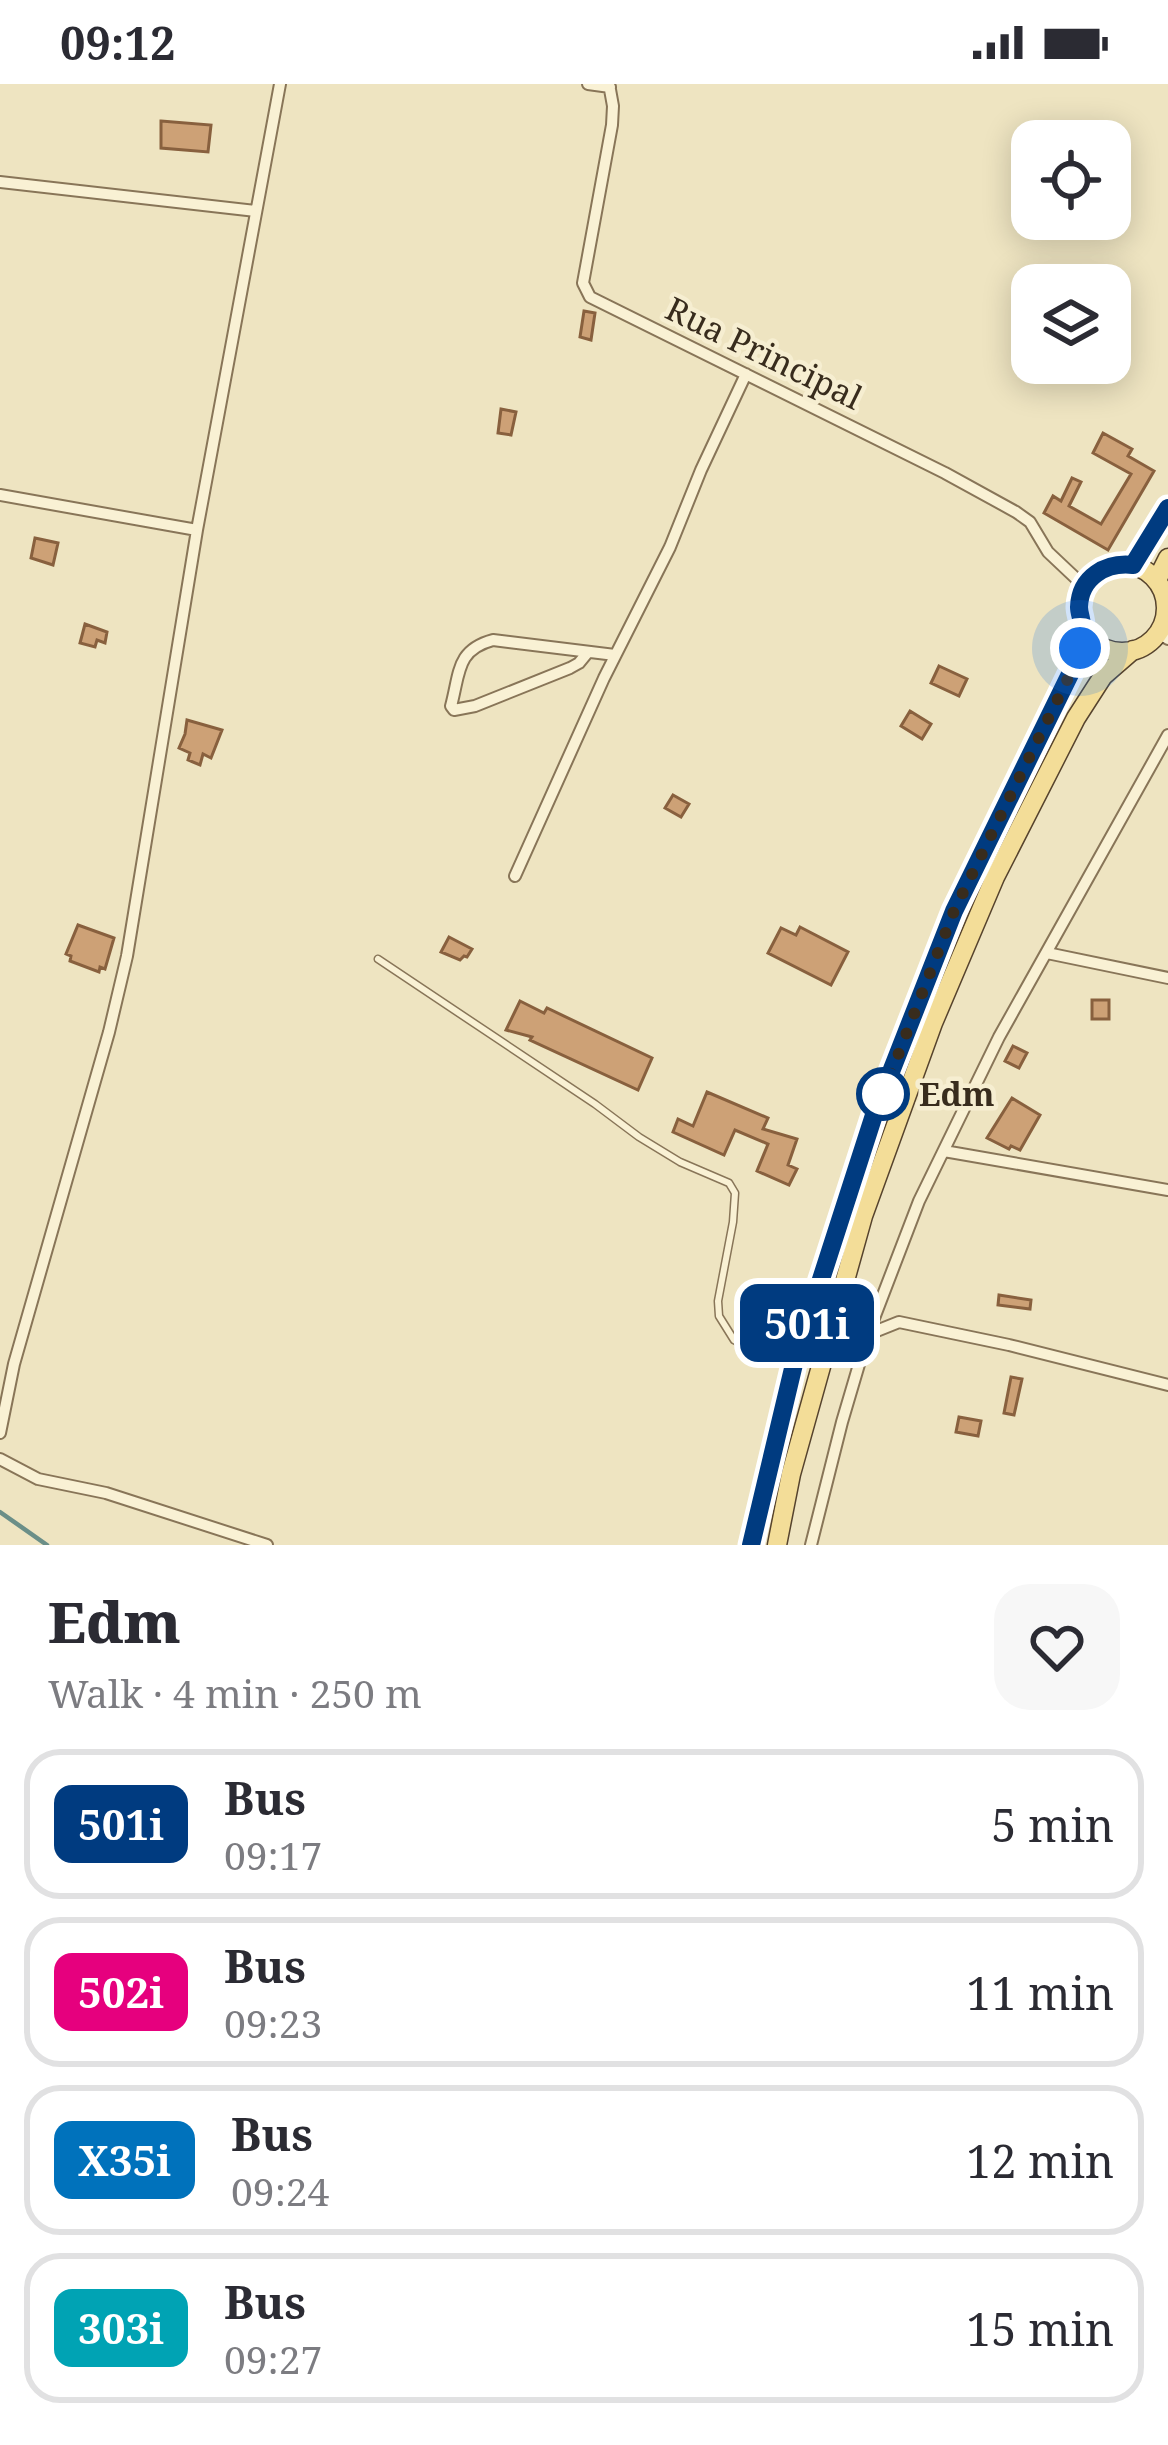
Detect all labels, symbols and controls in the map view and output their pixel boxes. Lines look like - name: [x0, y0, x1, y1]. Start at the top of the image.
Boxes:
- text: 09:12: [60, 12, 175, 73]
- map controls: [1011, 120, 1131, 384]
- button: locate: [1011, 120, 1131, 240]
- button: layers: [1011, 264, 1131, 384]
- street label: Rua Principal: [659, 286, 870, 419]
- your location: [1050, 618, 1110, 678]
- marker: Edm: [858, 1069, 908, 1119]
- place label: Edm: [919, 1071, 995, 1116]
- line badge: 501i: [723, 1284, 891, 1362]
- text: 501i: [764, 1294, 850, 1351]
- text: Edm: [48, 1582, 181, 1660]
- button: heart: [994, 1584, 1120, 1710]
- text: Walk · 4 min · 250 m: [48, 1666, 422, 1719]
- text: Bus: [224, 1767, 306, 1828]
- text: 5 min: [991, 1794, 1114, 1855]
- text: 501i: [78, 1795, 164, 1852]
- text: 09:17: [224, 1828, 322, 1881]
- text: Bus: [224, 1935, 306, 1996]
- text: 11 min: [966, 1962, 1114, 2023]
- text: 502i: [78, 1963, 164, 2020]
- text: 09:23: [224, 1996, 322, 2049]
- text: Bus: [231, 2103, 313, 2164]
- text: 12 min: [966, 2130, 1114, 2191]
- text: X35i: [78, 2131, 171, 2188]
- text: 09:24: [231, 2164, 329, 2217]
- text: Bus: [224, 2271, 306, 2332]
- text: 15 min: [966, 2298, 1114, 2359]
- text: 303i: [78, 2299, 164, 2356]
- text: 09:27: [224, 2332, 322, 2385]

